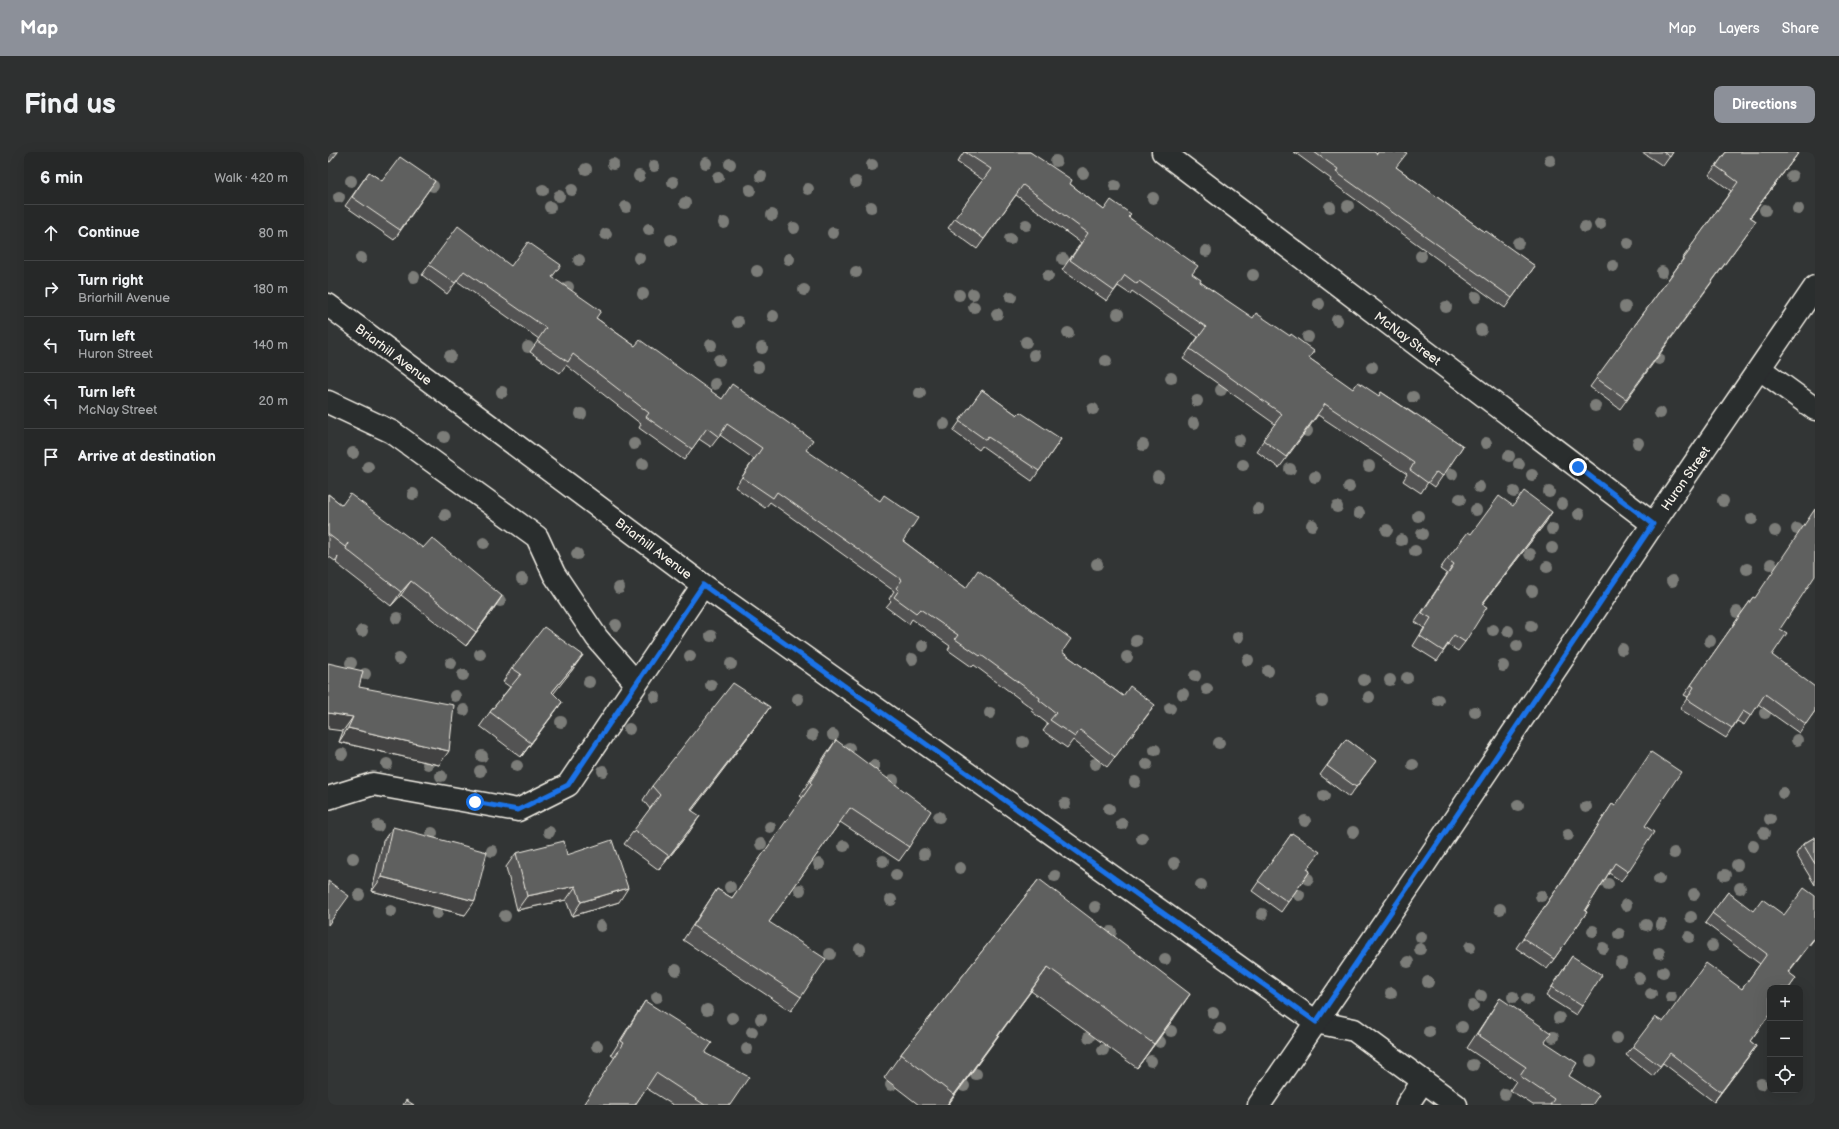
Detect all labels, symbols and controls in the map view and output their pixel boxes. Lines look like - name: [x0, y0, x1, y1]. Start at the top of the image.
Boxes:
- text: Map: [20, 17, 58, 40]
- text: Map: [1668, 20, 1696, 37]
- text: Layers: [1718, 20, 1760, 37]
- text: Share: [1782, 20, 1819, 37]
- button: Directions: [1714, 86, 1815, 123]
- text: Find us: [24, 88, 116, 121]
- text: 6 min: [40, 168, 83, 188]
- text: Walk · 420 m: [214, 170, 288, 186]
- icon: ahead: [40, 222, 62, 244]
- text: Continue: [78, 223, 140, 242]
- text: 80 m: [259, 225, 288, 241]
- text: Turn right: [78, 271, 143, 290]
- icon: right: [40, 278, 62, 300]
- text: 180 m: [253, 281, 288, 297]
- text: Briarhill Avenue: [78, 290, 170, 306]
- street label: McNay Street: [1371, 309, 1444, 369]
- street label: Briarhill Avenue: [352, 321, 435, 389]
- text: Turn left: [78, 327, 135, 346]
- icon: left: [40, 334, 62, 356]
- text: 140 m: [253, 337, 288, 353]
- text: Huron Street: [78, 346, 153, 362]
- text: Turn left: [78, 383, 135, 402]
- icon: left: [40, 390, 62, 412]
- text: 20 m: [258, 393, 288, 409]
- text: McNay Street: [78, 402, 157, 418]
- street label: Huron Street: [1658, 443, 1714, 514]
- icon: arrive: [40, 446, 62, 468]
- text: Arrive at destination: [78, 447, 216, 466]
- route end: [1569, 458, 1587, 476]
- street label: Briarhill Avenue: [612, 515, 695, 583]
- route start: [466, 793, 484, 811]
- map controls: [1767, 985, 1803, 1093]
- button: +: [1767, 985, 1803, 1021]
- button: −: [1767, 1021, 1803, 1057]
- button: locate: [1767, 1057, 1803, 1093]

